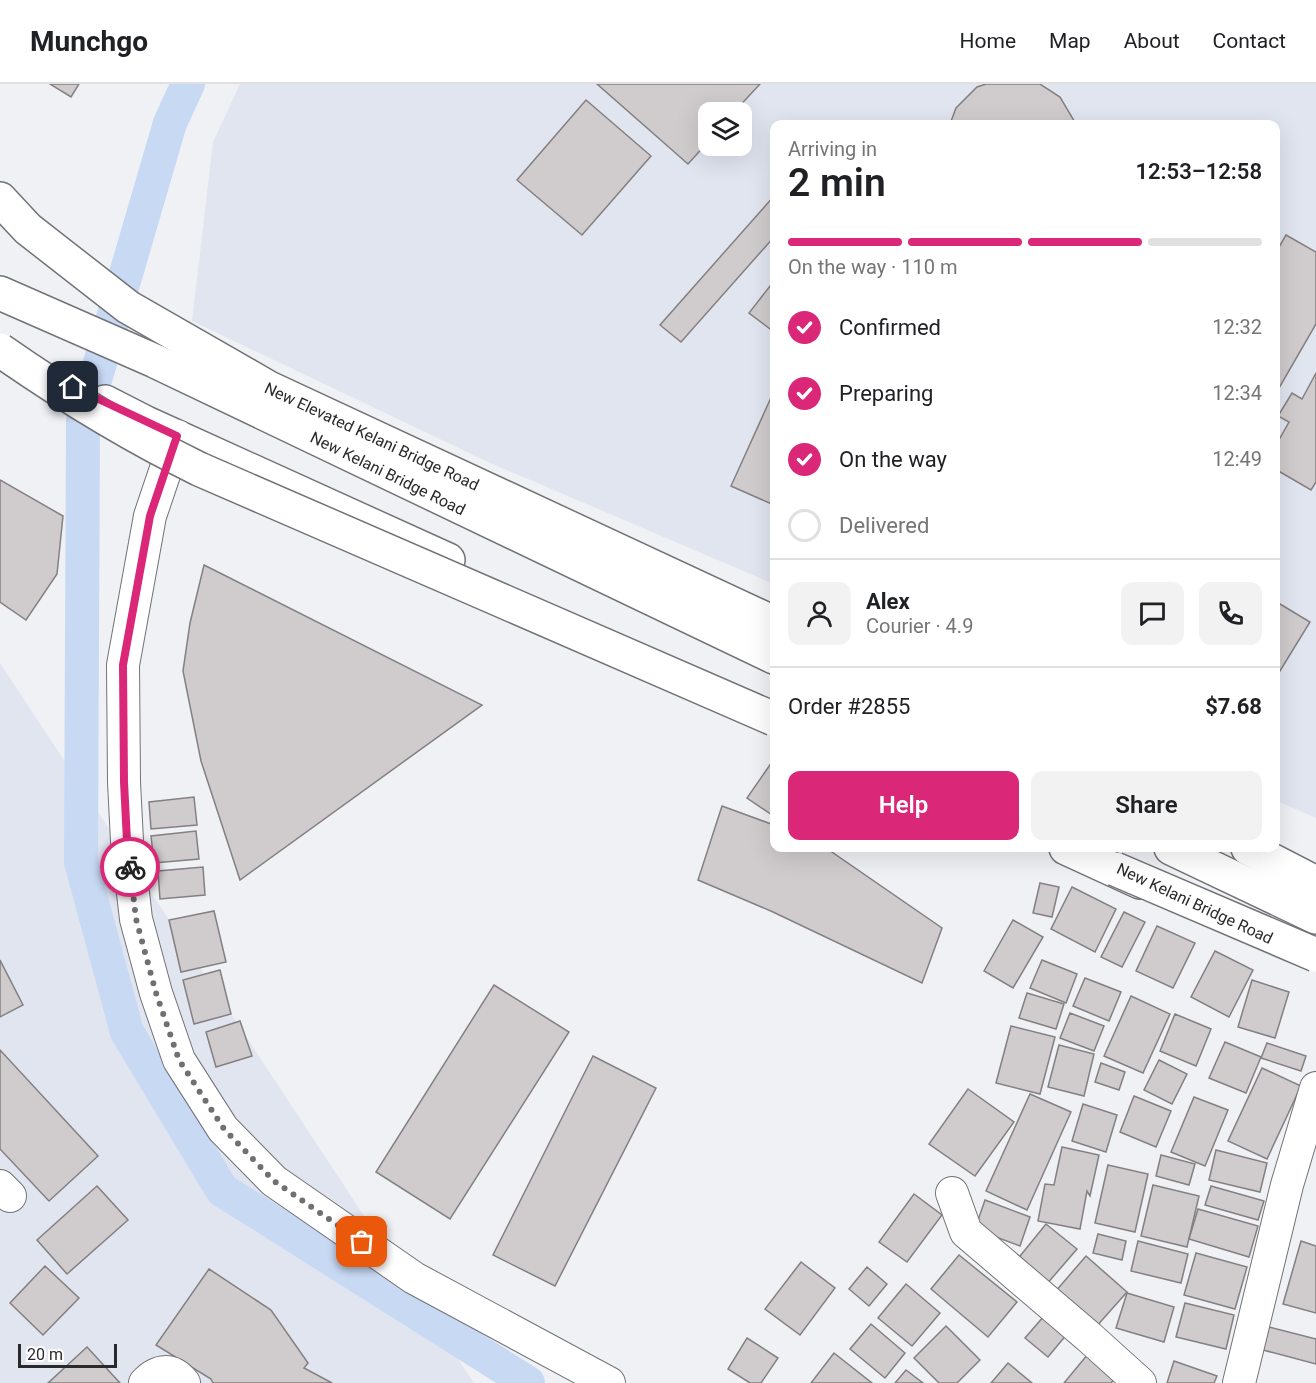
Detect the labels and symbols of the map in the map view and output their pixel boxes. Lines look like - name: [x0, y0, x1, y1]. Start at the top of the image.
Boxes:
- pin: [47, 361, 98, 412]
- street label: New Elevated Kelani Bridge Road: [262, 378, 482, 495]
- street label: New Kelani Bridge Road: [307, 428, 468, 519]
- courier: [100, 837, 160, 897]
- street label: New Kelani Bridge Road: [1114, 859, 1276, 948]
- pin: [336, 1216, 387, 1267]
- scale bar: [18, 1341, 117, 1368]

